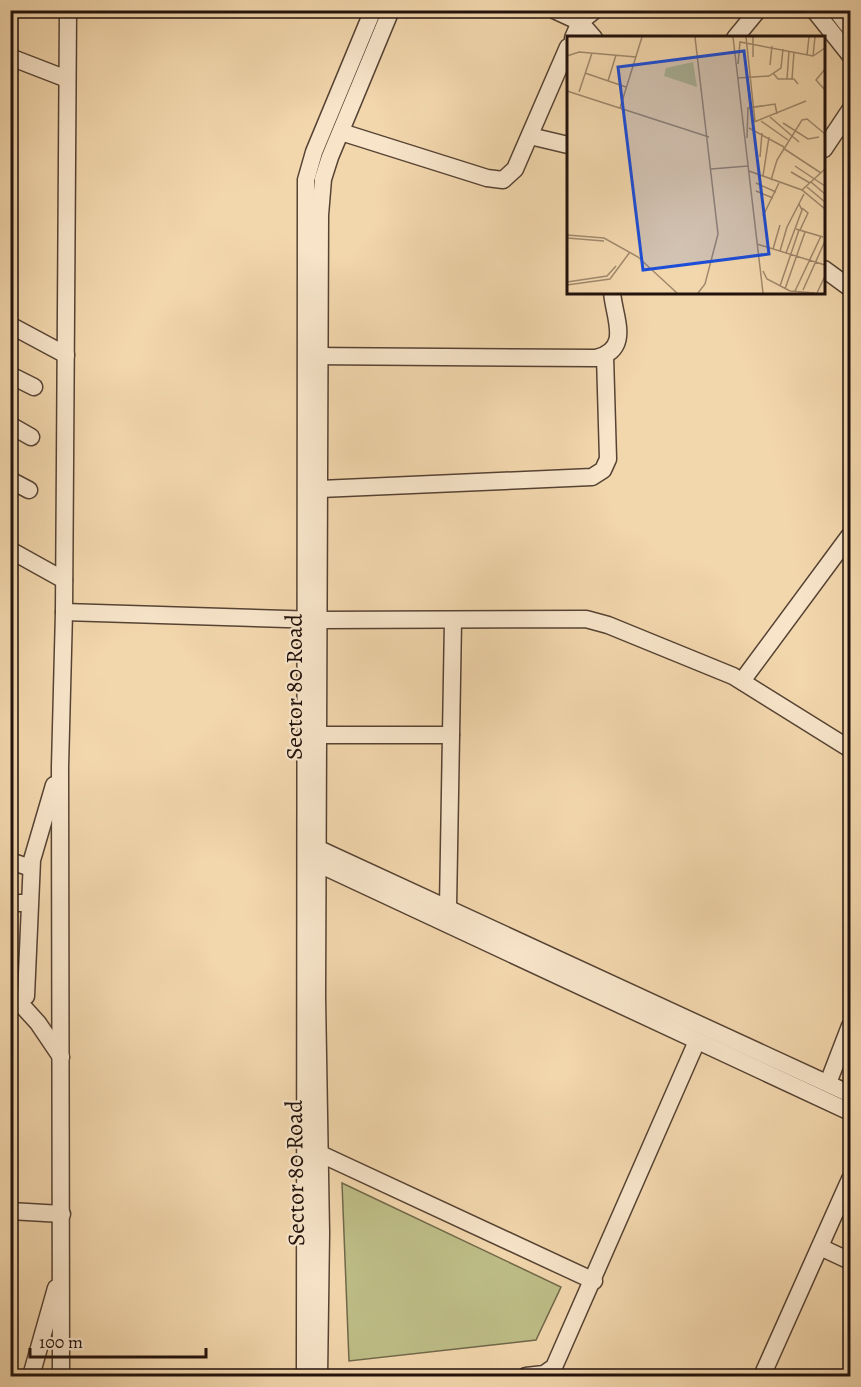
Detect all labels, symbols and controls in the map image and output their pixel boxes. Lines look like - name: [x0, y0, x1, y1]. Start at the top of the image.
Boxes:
- inset map: [567, 36, 825, 294]
- street label: Sector 80 Road: [278, 614, 310, 760]
- street label: Sector 80 Road: [278, 1100, 312, 1246]
- scale bar: [30, 1321, 206, 1359]
- text: 100 m: [39, 1330, 83, 1354]

